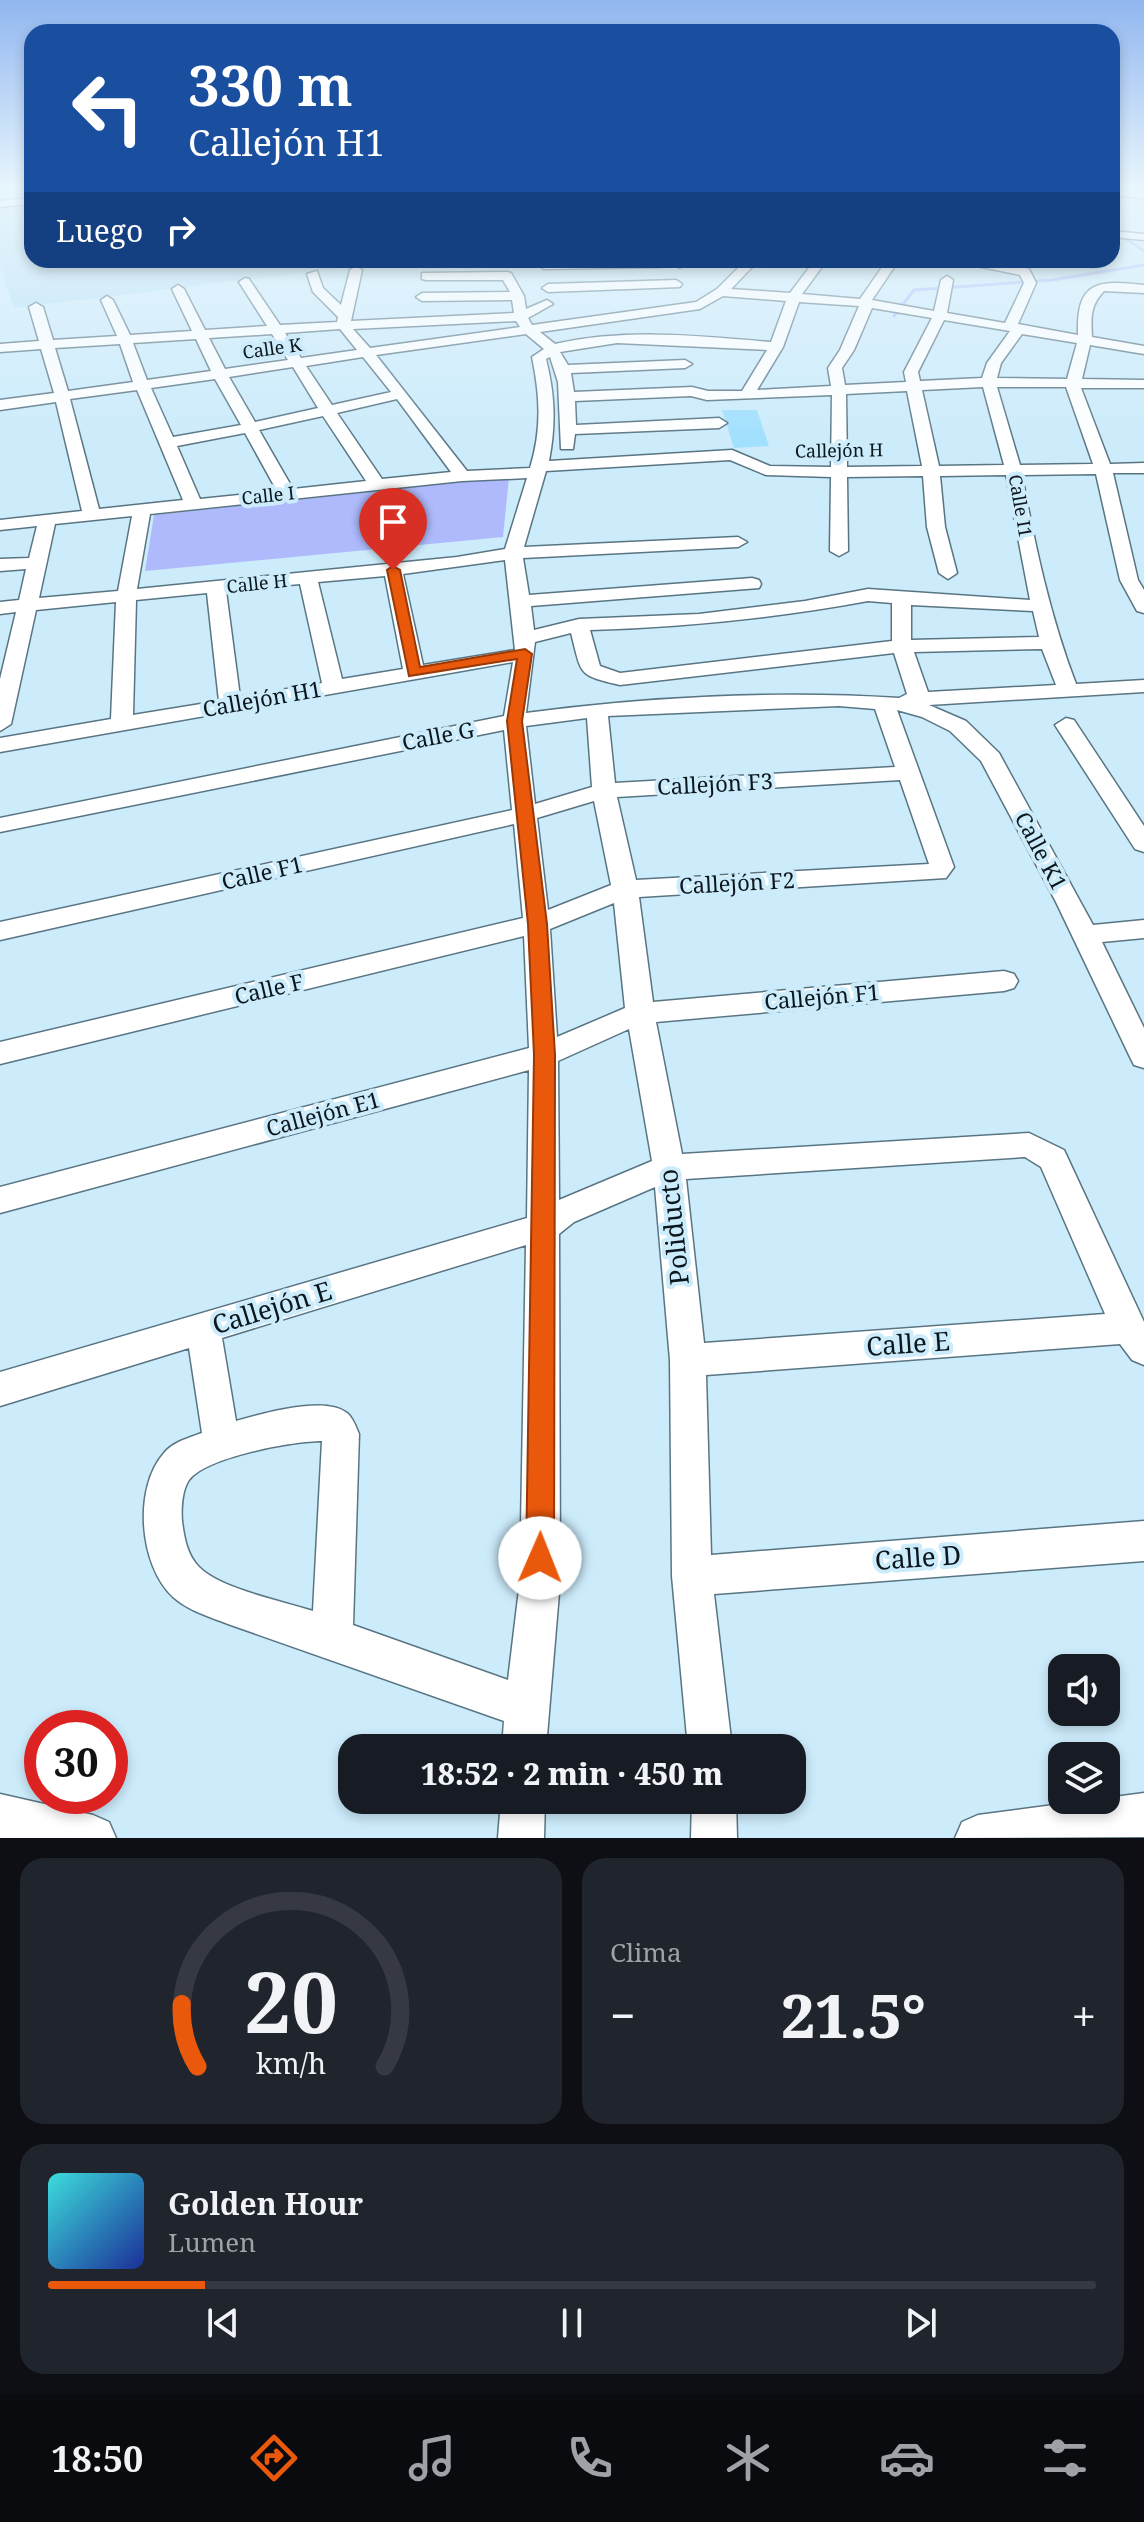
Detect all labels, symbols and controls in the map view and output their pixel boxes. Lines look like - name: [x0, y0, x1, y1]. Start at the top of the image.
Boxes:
- text: 330 m: [188, 46, 353, 122]
- icon: left: [56, 56, 160, 160]
- text: Callejón H1: [188, 118, 385, 167]
- icon: right: [159, 208, 203, 252]
- text: Luego: [56, 210, 143, 251]
- street label: Calle K: [241, 332, 303, 364]
- street label: Callejón H: [795, 437, 883, 463]
- street label: Calle I1: [1004, 473, 1038, 539]
- street label: Calle I: [240, 480, 296, 510]
- pin: [359, 488, 427, 570]
- icon: arrive: [371, 500, 415, 544]
- street label: Calle H: [225, 568, 288, 598]
- street label: Callejón H1: [200, 673, 324, 723]
- street label: Calle G: [399, 713, 477, 757]
- street label: Callejón F3: [656, 765, 774, 801]
- street label: Calle K1: [1009, 806, 1075, 895]
- street label: Calle F1: [218, 848, 305, 896]
- street label: Callejón F2: [678, 864, 796, 900]
- street label: Calle F: [231, 966, 306, 1011]
- street label: Callejón F1: [763, 976, 881, 1016]
- street label: Callejón E1: [263, 1083, 383, 1143]
- street label: Poliducto: [649, 1167, 697, 1287]
- street label: Callejón E: [208, 1272, 336, 1342]
- street label: Calle E: [865, 1322, 951, 1364]
- position arrow: [498, 1516, 582, 1600]
- street label: Calle D: [874, 1536, 962, 1578]
- map controls: [1048, 1654, 1120, 1814]
- button: sound: [1048, 1654, 1120, 1726]
- speed limit sign: 30: [24, 1710, 128, 1814]
- button: layers: [1048, 1742, 1120, 1814]
- text: 18:52 · 2 min · 450 m: [421, 1753, 723, 1794]
- text: Clima: [610, 1934, 682, 1970]
- text: 20: [244, 1944, 338, 2057]
- text: 21.5°: [781, 1974, 926, 2056]
- text: −: [610, 1985, 635, 2045]
- text: +: [1071, 1985, 1096, 2045]
- text: km/h: [256, 2043, 326, 2082]
- text: Golden Hour: [168, 2183, 363, 2224]
- text: Lumen: [168, 2224, 256, 2260]
- icon: previous: [201, 2301, 245, 2345]
- icon: pause: [550, 2301, 594, 2345]
- icon: next: [899, 2301, 943, 2345]
- icon: directions: [246, 2430, 302, 2486]
- icon: music: [404, 2430, 460, 2486]
- icon: phone: [562, 2430, 618, 2486]
- icon: climate: [720, 2430, 776, 2486]
- icon: car: [879, 2430, 935, 2486]
- icon: filters: [1037, 2430, 1093, 2486]
- text: 18:50: [51, 2434, 143, 2483]

